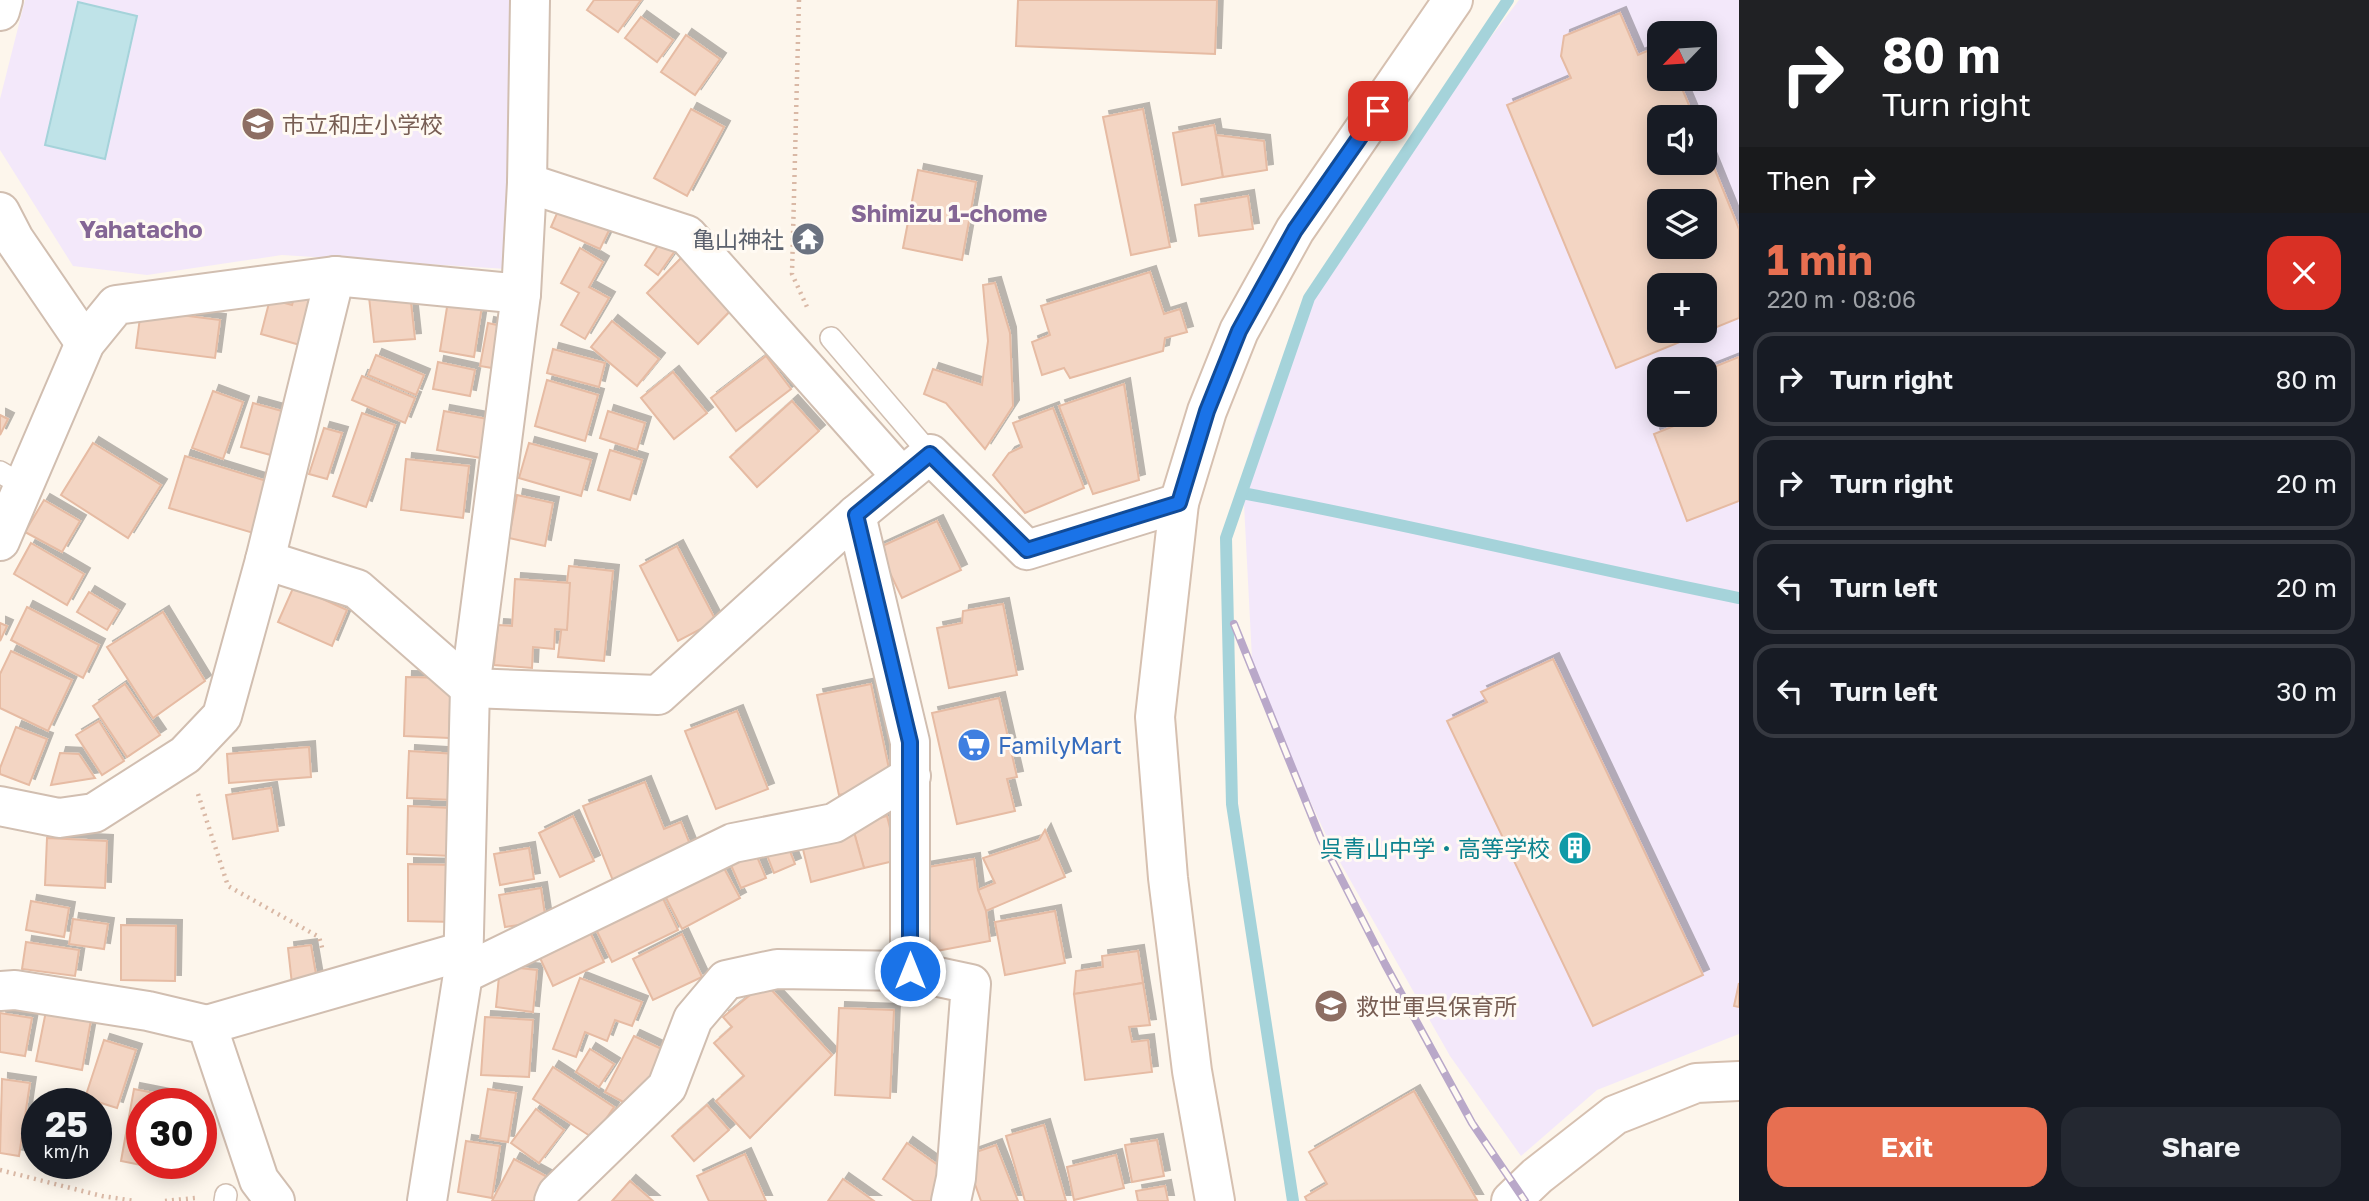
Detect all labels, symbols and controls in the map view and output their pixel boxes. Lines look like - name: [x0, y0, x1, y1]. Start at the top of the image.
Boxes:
- north arrow: [1647, 21, 1717, 91]
- map controls: [1647, 21, 1717, 427]
- text: 80 m: [1882, 25, 2000, 84]
- icon: right: [1767, 28, 1858, 119]
- pin: [1348, 81, 1408, 141]
- text: Turn right: [1882, 85, 2031, 123]
- icon: arrive: [1359, 92, 1397, 130]
- school or university icon: 市立和庄小学校: [239, 105, 277, 143]
- button: sound: [1647, 105, 1717, 175]
- place label: 市立和庄小学校: [282, 110, 443, 138]
- icon: right: [1844, 161, 1882, 199]
- text: Then: [1767, 165, 1830, 196]
- button: layers: [1647, 189, 1717, 259]
- district label: Shimizu 1-chome: [851, 198, 1047, 227]
- district label: Yahatacho: [79, 214, 203, 243]
- temple icon: 亀山神社: [789, 220, 827, 258]
- place label: 亀山神社: [692, 225, 784, 253]
- text: 1 min: [1767, 234, 1873, 284]
- button: close: [2267, 236, 2341, 310]
- button: +: [1647, 273, 1717, 343]
- text: 220 m · 08:06: [1767, 285, 1916, 313]
- button: −: [1647, 357, 1717, 427]
- icon: right: [1771, 360, 1809, 398]
- text: Turn right: [1830, 364, 1953, 395]
- text: 80 m: [2276, 364, 2337, 395]
- icon: right: [1771, 464, 1809, 502]
- text: Turn right: [1830, 468, 1953, 499]
- text: 20 m: [2276, 468, 2337, 499]
- icon: left: [1771, 568, 1809, 606]
- text: Turn left: [1830, 572, 1938, 603]
- text: 20 m: [2276, 572, 2337, 603]
- icon: left: [1771, 672, 1809, 710]
- text: Turn left: [1830, 676, 1938, 707]
- text: 30 m: [2276, 676, 2337, 707]
- supermarket icon: FamilyMart: [955, 726, 993, 764]
- place label: FamilyMart: [998, 731, 1122, 759]
- building icon: 呉青山中学・高等学校: [1556, 829, 1594, 867]
- place label: 呉青山中学・高等学校: [1320, 834, 1550, 862]
- position arrow: [873, 934, 947, 1008]
- school or university icon: 救世軍呉保育所: [1312, 987, 1350, 1025]
- place label: 救世軍呉保育所: [1356, 992, 1517, 1020]
- speed limit sign: 30: [126, 1088, 217, 1179]
- text: 25: [45, 1103, 88, 1145]
- button: Exit: [1767, 1107, 2047, 1187]
- button: Share: [2061, 1107, 2341, 1187]
- text: km/h: [44, 1140, 89, 1162]

